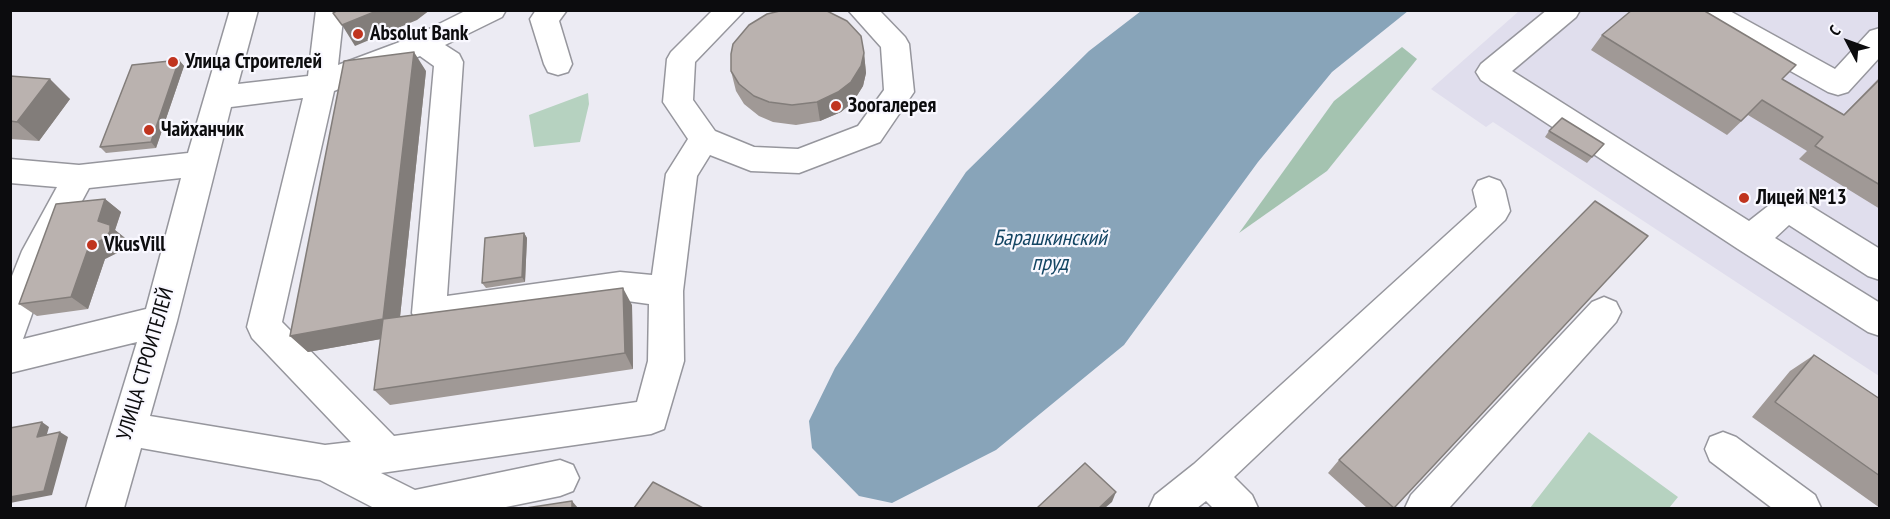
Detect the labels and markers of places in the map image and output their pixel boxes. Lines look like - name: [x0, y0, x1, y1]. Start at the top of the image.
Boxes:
- place label: Absolut Bank: [370, 21, 468, 47]
- marker: Absolut Bank: [351, 27, 365, 41]
- place label: Улица Строителей: [185, 49, 322, 75]
- marker: Улица Строителей: [166, 55, 180, 69]
- place label: Зоогалерея: [848, 93, 936, 119]
- marker: Зоогалерея: [829, 99, 843, 113]
- place label: Чайханчик: [161, 117, 244, 143]
- marker: Чайханчик: [142, 123, 156, 137]
- place label: Лицей №13: [1756, 185, 1847, 211]
- marker: Лицей №13: [1737, 191, 1751, 205]
- place label: VkusVill: [104, 232, 165, 258]
- marker: VkusVill: [85, 238, 99, 252]

